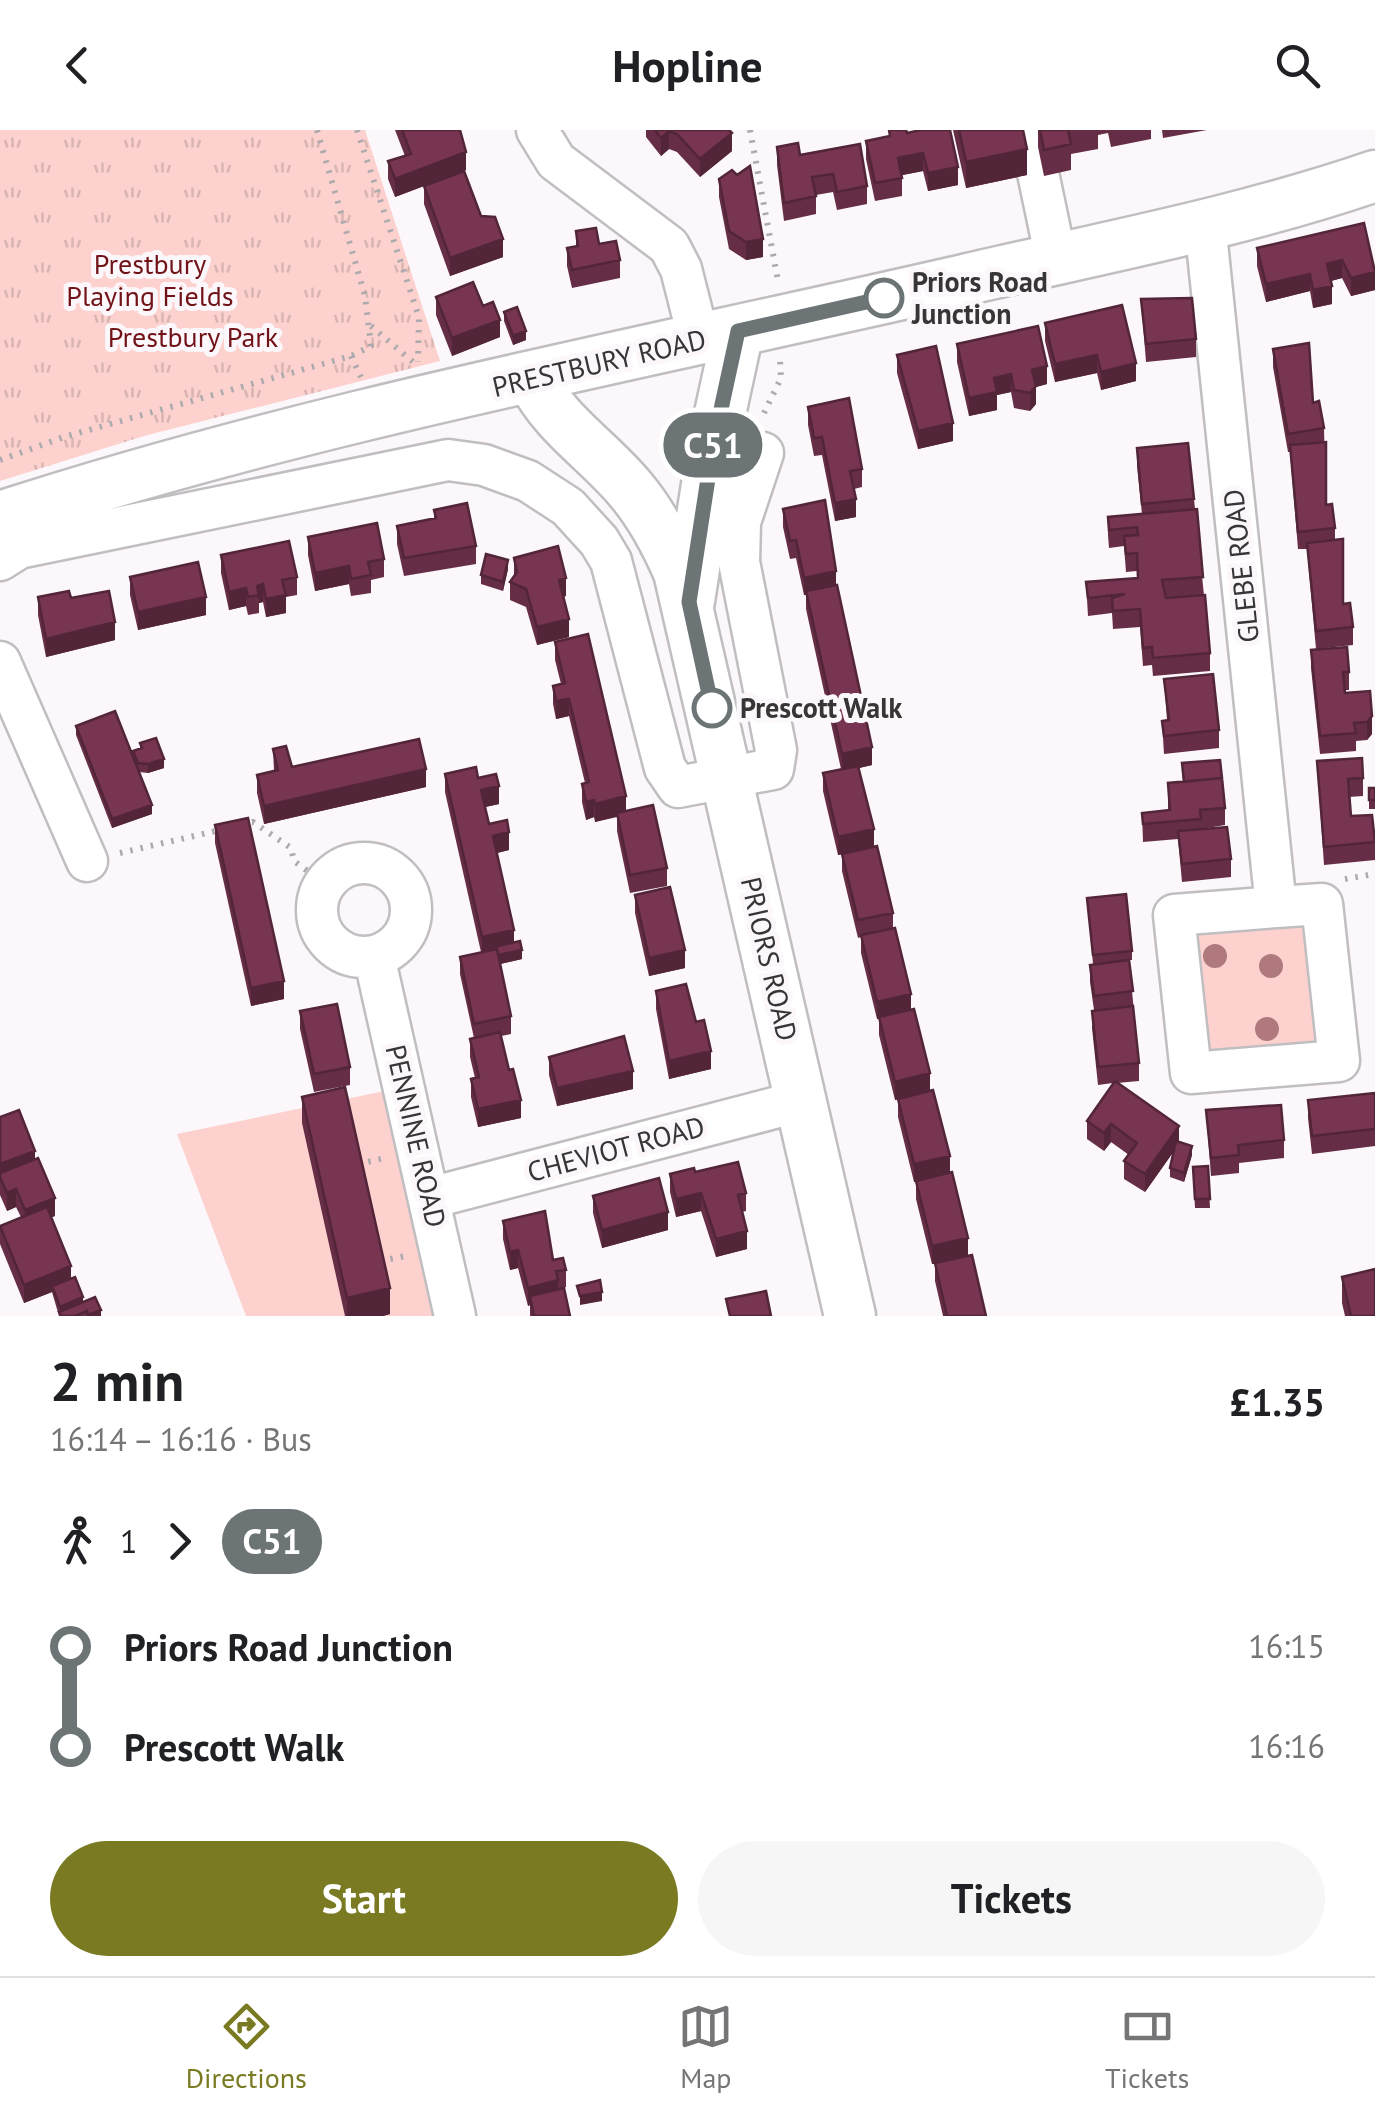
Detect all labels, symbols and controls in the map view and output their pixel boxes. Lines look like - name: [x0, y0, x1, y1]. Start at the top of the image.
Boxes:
- text: Hopline: [612, 36, 763, 94]
- icon: back: [50, 38, 105, 93]
- icon: search: [1270, 38, 1325, 93]
- park label: Prestbury Playing Fields: [66, 245, 234, 314]
- place label: Priors Road Junction: [911, 263, 1048, 332]
- marker: Priors Road Junction: [865, 279, 903, 317]
- park label: Prestbury Park: [108, 318, 279, 355]
- street label: PRESTBURY ROAD: [488, 320, 709, 405]
- line badge: C51: [656, 412, 770, 478]
- text: C51: [683, 422, 743, 468]
- street label: GLEBE ROAD: [1214, 488, 1267, 645]
- marker: Prescott Walk: [693, 689, 731, 727]
- place label: Prescott Walk: [740, 689, 902, 726]
- street label: PRIORS ROAD: [733, 873, 806, 1045]
- street label: PENNINE ROAD: [377, 1041, 455, 1231]
- street label: CHEVIOT ROAD: [523, 1107, 709, 1190]
- text: 2 min: [50, 1345, 184, 1416]
- text: £1.35: [1229, 1377, 1325, 1426]
- text: 16:14 – 16:16 · Bus: [50, 1418, 312, 1460]
- icon: walk: [50, 1514, 105, 1569]
- icon: forward: [152, 1514, 207, 1569]
- text: C51: [242, 1518, 302, 1564]
- text: 1: [120, 1520, 137, 1562]
- text: Priors Road Junction: [124, 1622, 453, 1671]
- text: 16:15: [1248, 1625, 1325, 1667]
- text: Prescott Walk: [124, 1722, 344, 1771]
- text: 16:16: [1248, 1725, 1325, 1767]
- button: Start: [50, 1841, 678, 1956]
- button: Tickets: [698, 1841, 1325, 1956]
- tab: Directions: [186, 1999, 307, 2096]
- tab: Map: [678, 1999, 733, 2096]
- tab: Tickets: [1105, 1999, 1189, 2096]

